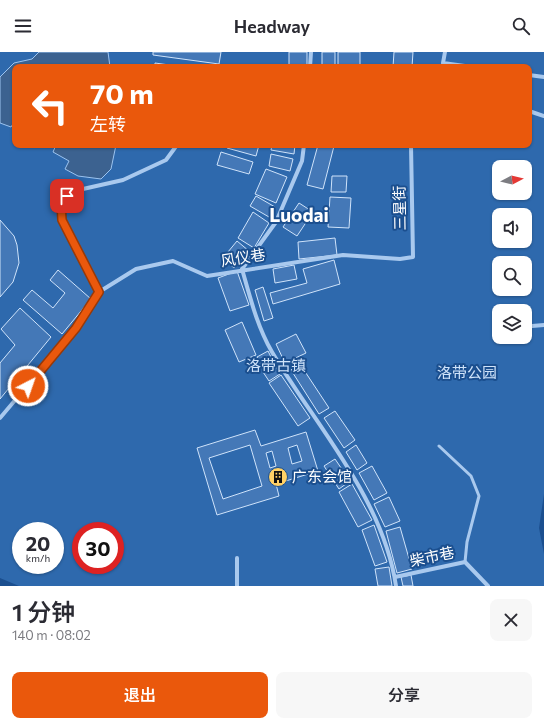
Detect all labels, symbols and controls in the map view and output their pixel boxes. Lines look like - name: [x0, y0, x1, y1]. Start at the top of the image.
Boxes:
- icon: menu: [12, 15, 34, 37]
- text: Headway: [234, 15, 310, 37]
- icon: search: [510, 15, 532, 37]
- text: 70 m: [90, 76, 154, 110]
- icon: left: [24, 80, 76, 132]
- text: 左转: [90, 113, 126, 135]
- north arrow: [492, 160, 532, 200]
- map controls: [492, 160, 532, 344]
- pin: [50, 179, 84, 213]
- icon: arrive: [56, 185, 78, 207]
- street label: 三星街: [390, 185, 408, 231]
- district label: Luodai: [269, 203, 329, 226]
- button: sound: [492, 208, 532, 248]
- street label: 风仪巷: [219, 245, 266, 269]
- button: search: [492, 256, 532, 296]
- button: layers: [492, 304, 532, 344]
- park label: 洛带古镇: [246, 356, 306, 374]
- park label: 洛带公园: [437, 363, 497, 381]
- position arrow: [7, 365, 49, 407]
- building icon: 广东会馆: [267, 466, 289, 488]
- place label: 广东会馆: [292, 467, 352, 485]
- speed limit sign: 30: [72, 522, 124, 574]
- text: 20: [26, 531, 50, 555]
- street label: 柴市巷: [408, 543, 456, 570]
- text: km/h: [26, 552, 50, 564]
- text: 1 分钟: [12, 597, 75, 626]
- button: close: [490, 599, 532, 641]
- text: 140 m · 08:02: [12, 627, 91, 643]
- button: 退出: [12, 672, 268, 718]
- button: 分享: [276, 672, 532, 718]

